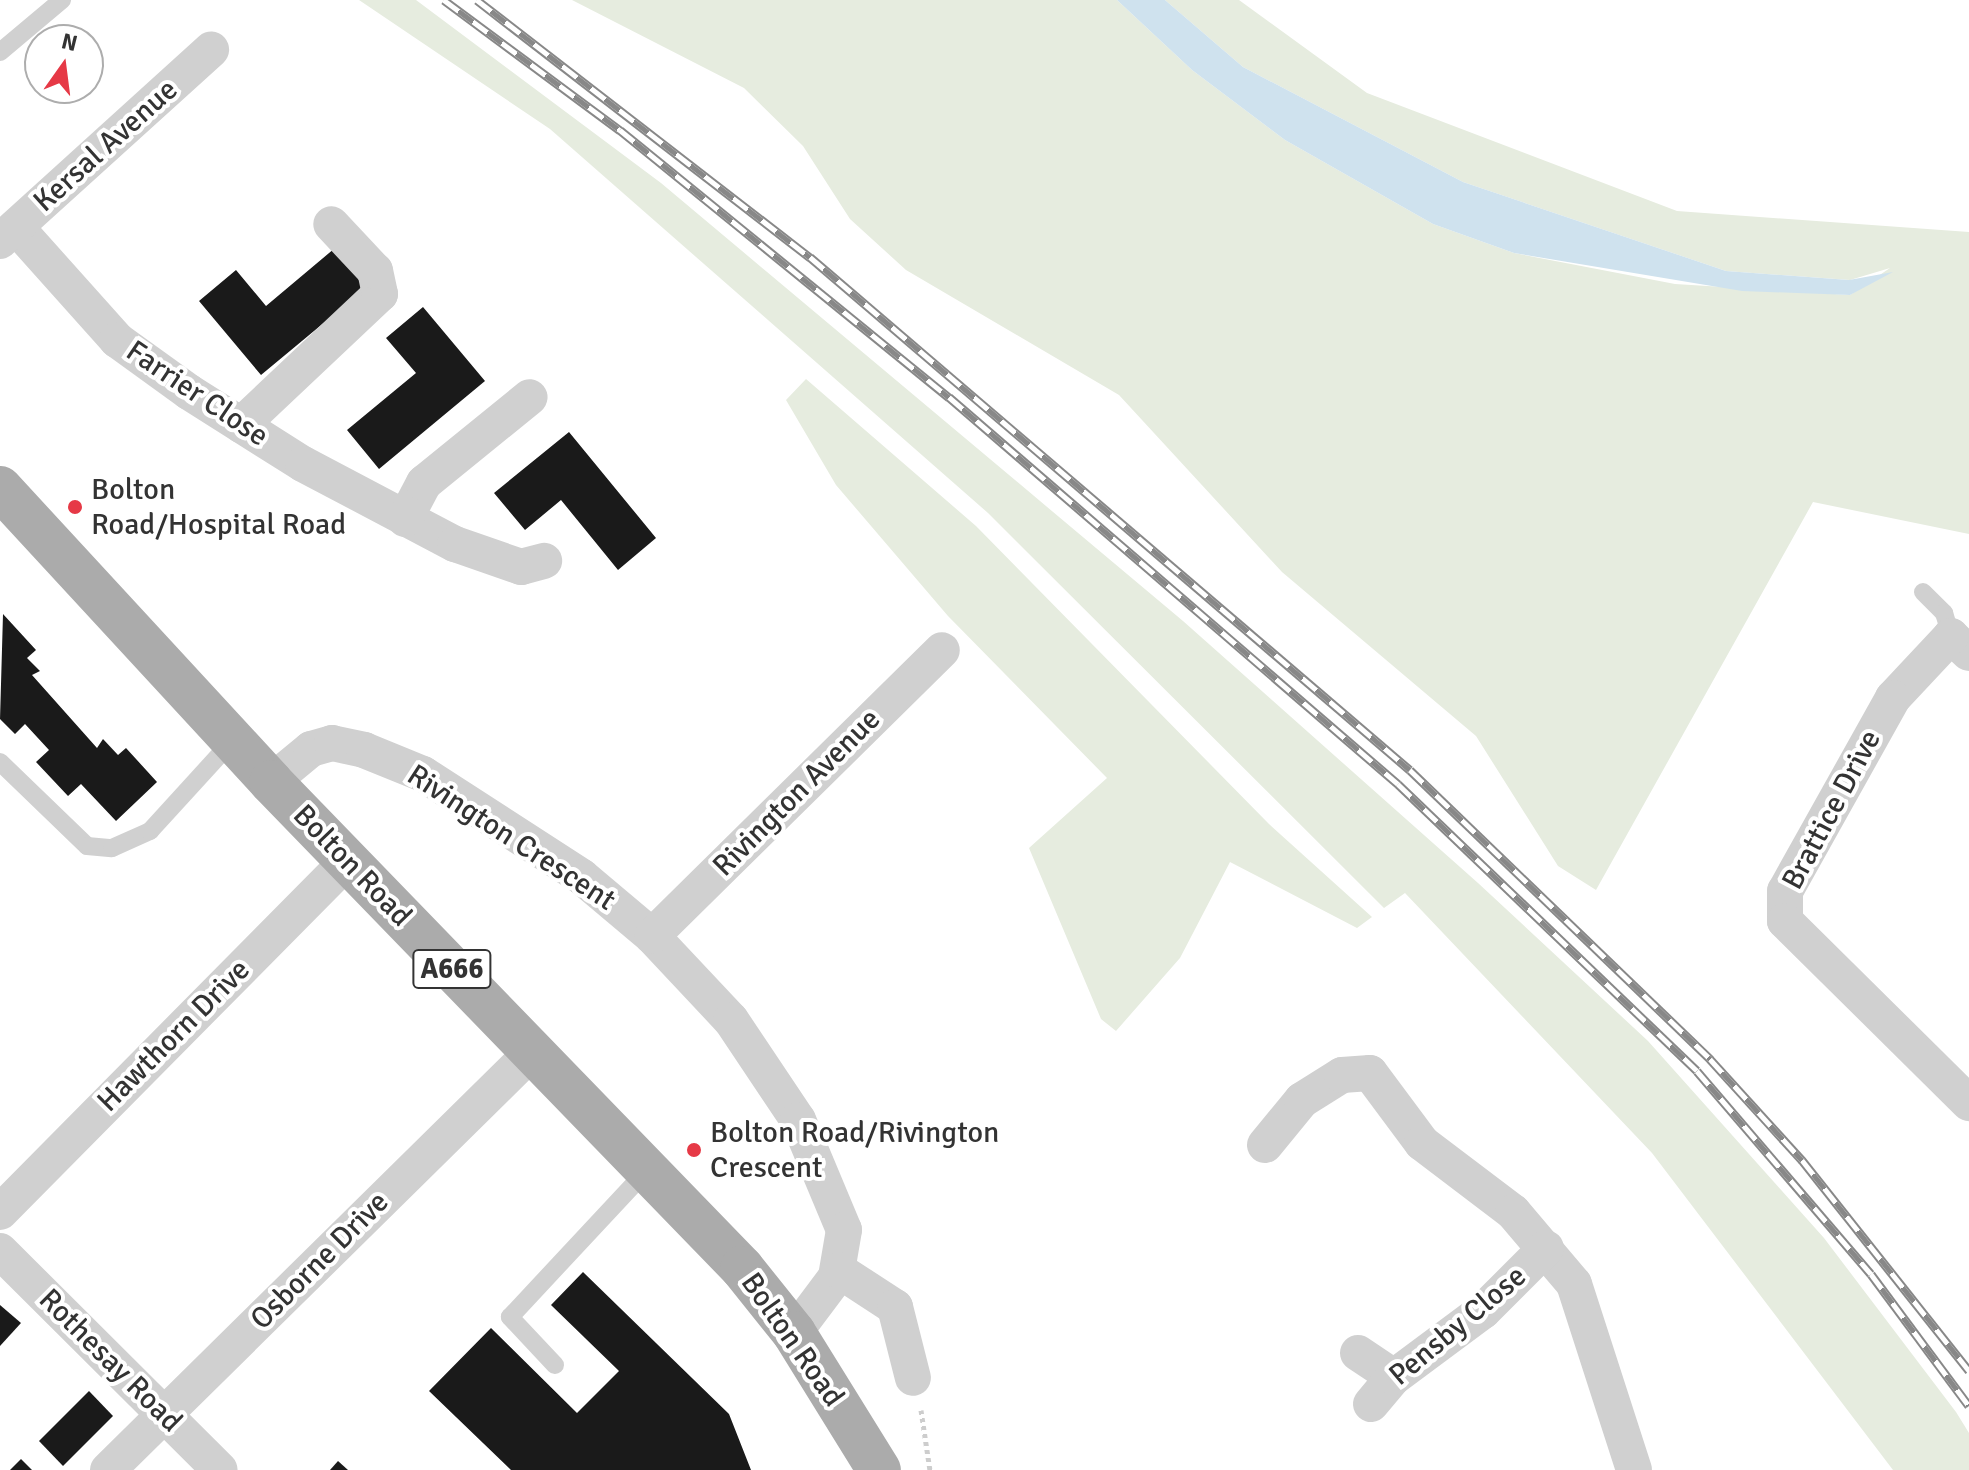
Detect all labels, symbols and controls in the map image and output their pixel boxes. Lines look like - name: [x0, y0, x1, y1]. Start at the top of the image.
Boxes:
- north arrow: [24, 24, 104, 104]
- text: N: [59, 27, 80, 57]
- street label: Kersal Avenue: [27, 72, 185, 220]
- street label: Farrier Close: [119, 333, 275, 455]
- place label: Bolton Road/Hospital Road: [91, 472, 346, 542]
- marker: Bolton Road/Hospital Road: [66, 498, 84, 516]
- street label: Rivington Avenue: [706, 702, 888, 884]
- street label: Brattice Drive: [1775, 724, 1889, 896]
- street label: Rivington Crescent: [400, 757, 622, 919]
- street label: Bolton Road: [285, 798, 419, 934]
- road number: A666: [412, 945, 492, 993]
- street label: Hawthorn Drive: [90, 952, 258, 1120]
- place label: Bolton Road/Rivington Crescent: [710, 1115, 999, 1186]
- marker: Bolton Road/Rivington Crescent: [685, 1141, 703, 1159]
- street label: Osborne Drive: [243, 1184, 397, 1338]
- street label: Pensby Close: [1382, 1258, 1534, 1394]
- street label: Bolton Road: [733, 1266, 851, 1414]
- street label: Rothesay Road: [31, 1282, 189, 1440]

